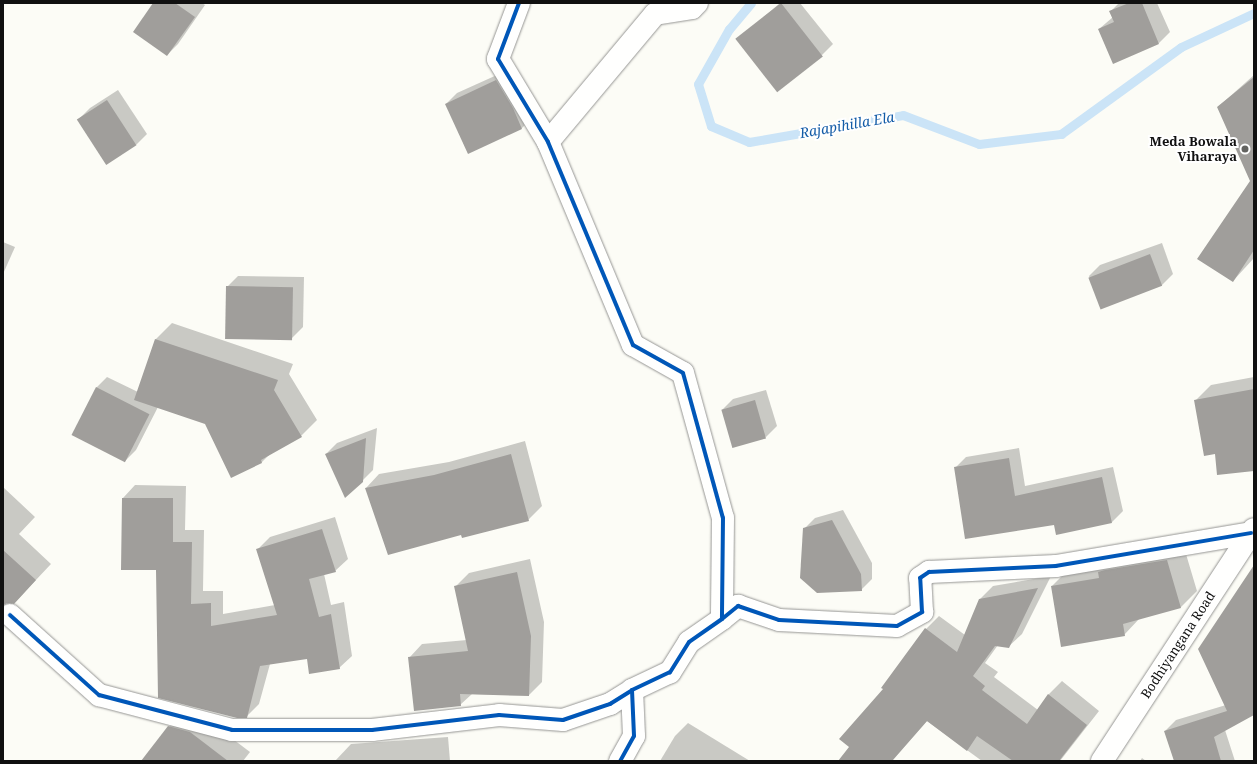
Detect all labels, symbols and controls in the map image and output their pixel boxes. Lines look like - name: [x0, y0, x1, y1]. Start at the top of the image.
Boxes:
- water label: Rajapihilla Ela: [798, 108, 896, 142]
- place label: Meda Bowala Viharaya: [1150, 134, 1237, 165]
- marker: Meda Bowala Viharaya: [1240, 144, 1250, 154]
- street label: Bodhiyangana Road: [1138, 589, 1218, 701]

